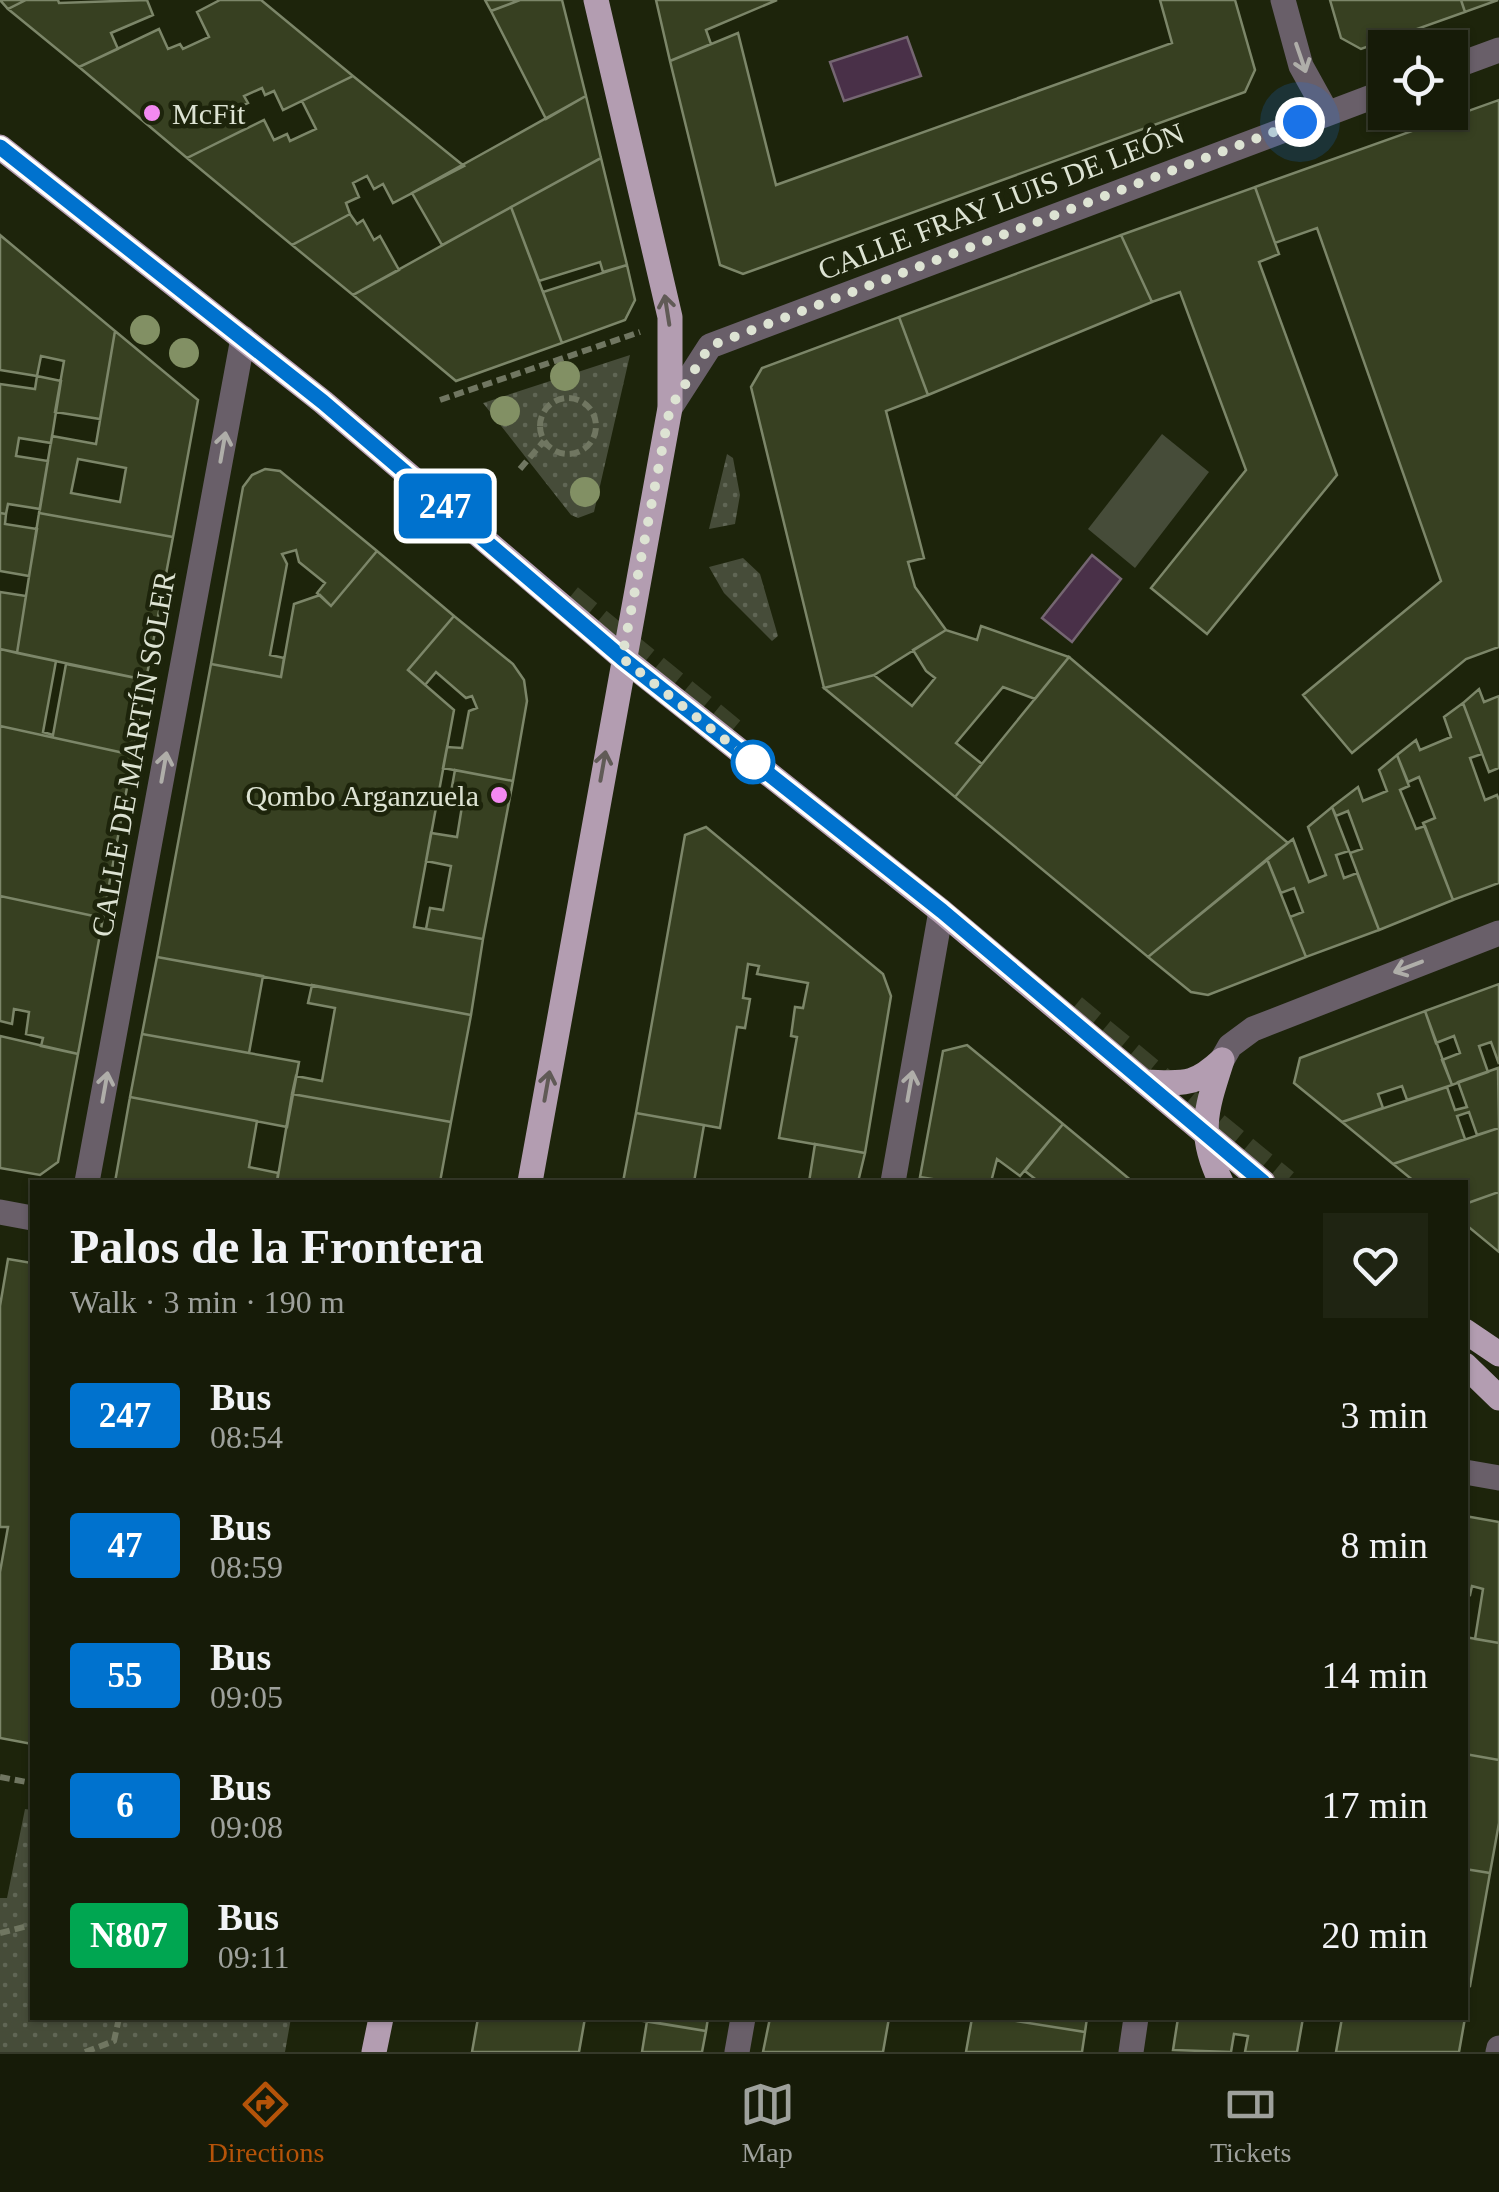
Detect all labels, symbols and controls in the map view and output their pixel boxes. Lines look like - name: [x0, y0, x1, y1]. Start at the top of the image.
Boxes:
- map controls: [1368, 30, 1468, 130]
- button: locate: [1368, 30, 1468, 130]
- one-way arrow: [1293, 42, 1311, 74]
- place label: McFit: [172, 97, 246, 130]
- your location: [1275, 97, 1325, 147]
- marker: McFit: [141, 102, 163, 124]
- street label: CALLE FRAY LUIS DE LEÓN: [813, 116, 1189, 286]
- one-way arrow: [657, 295, 676, 327]
- one-way arrow: [214, 432, 233, 464]
- line badge: 247: [388, 474, 502, 538]
- text: 247: [419, 487, 471, 526]
- street label: CALLE DE MARTÍN SOLER: [85, 569, 181, 939]
- unlabelled marker: [732, 741, 774, 783]
- one-way arrow: [155, 751, 174, 784]
- one-way arrow: [594, 751, 613, 783]
- place label: Qombo Arganzuela: [245, 779, 479, 812]
- marker: Qombo Arganzuela: [488, 784, 510, 806]
- one-way arrow: [1393, 959, 1424, 977]
- one-way arrow: [96, 1071, 115, 1103]
- one-way arrow: [538, 1071, 557, 1103]
- one-way arrow: [901, 1071, 920, 1103]
- button: heart: [1323, 1213, 1428, 1318]
- text: Palos de la Frontera: [70, 1220, 484, 1273]
- text: Walk · 3 min · 190 m: [70, 1284, 345, 1320]
- text: Bus: [210, 1376, 271, 1418]
- text: 3 min: [1340, 1394, 1428, 1436]
- text: 247: [99, 1396, 151, 1435]
- text: 08:54: [210, 1419, 283, 1455]
- text: Bus: [210, 1506, 271, 1548]
- text: 8 min: [1340, 1524, 1428, 1566]
- text: 47: [108, 1526, 143, 1565]
- text: 08:59: [210, 1549, 283, 1585]
- text: Bus: [210, 1636, 271, 1678]
- text: 14 min: [1321, 1654, 1428, 1696]
- text: 55: [108, 1656, 143, 1695]
- text: 09:05: [210, 1679, 283, 1715]
- text: Bus: [210, 1766, 271, 1808]
- text: 17 min: [1321, 1784, 1428, 1826]
- text: 6: [116, 1786, 134, 1825]
- text: 09:08: [210, 1809, 283, 1845]
- text: Bus: [218, 1896, 279, 1938]
- text: 20 min: [1321, 1914, 1428, 1956]
- text: N807: [90, 1916, 168, 1955]
- text: 09:11: [218, 1939, 289, 1975]
- tab: Directions: [208, 2077, 324, 2169]
- tab: Map: [740, 2077, 795, 2169]
- tab: Tickets: [1210, 2077, 1291, 2169]

